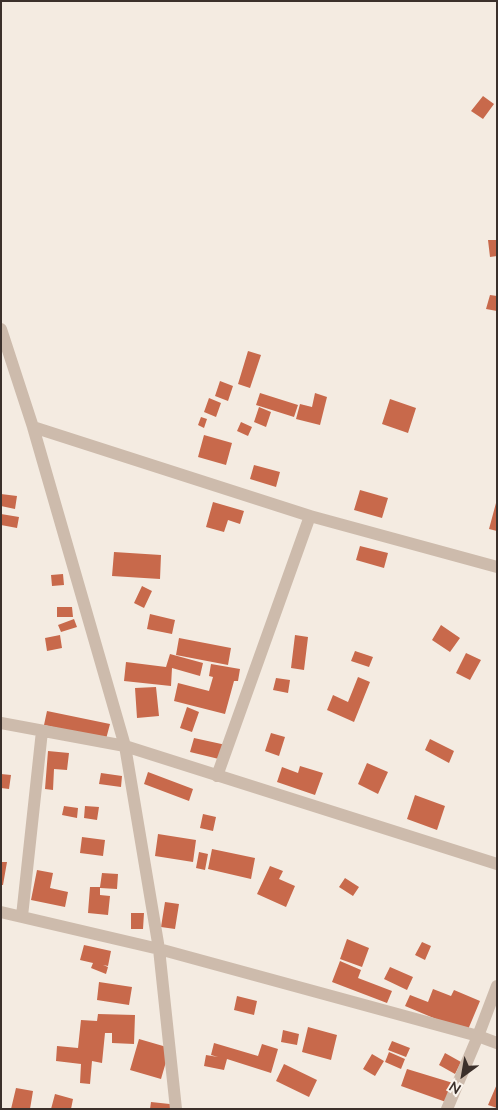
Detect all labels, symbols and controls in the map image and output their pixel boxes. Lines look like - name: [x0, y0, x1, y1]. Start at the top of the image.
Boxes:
- north arrow: [438, 1050, 488, 1100]
- text: N: [446, 1078, 464, 1098]

